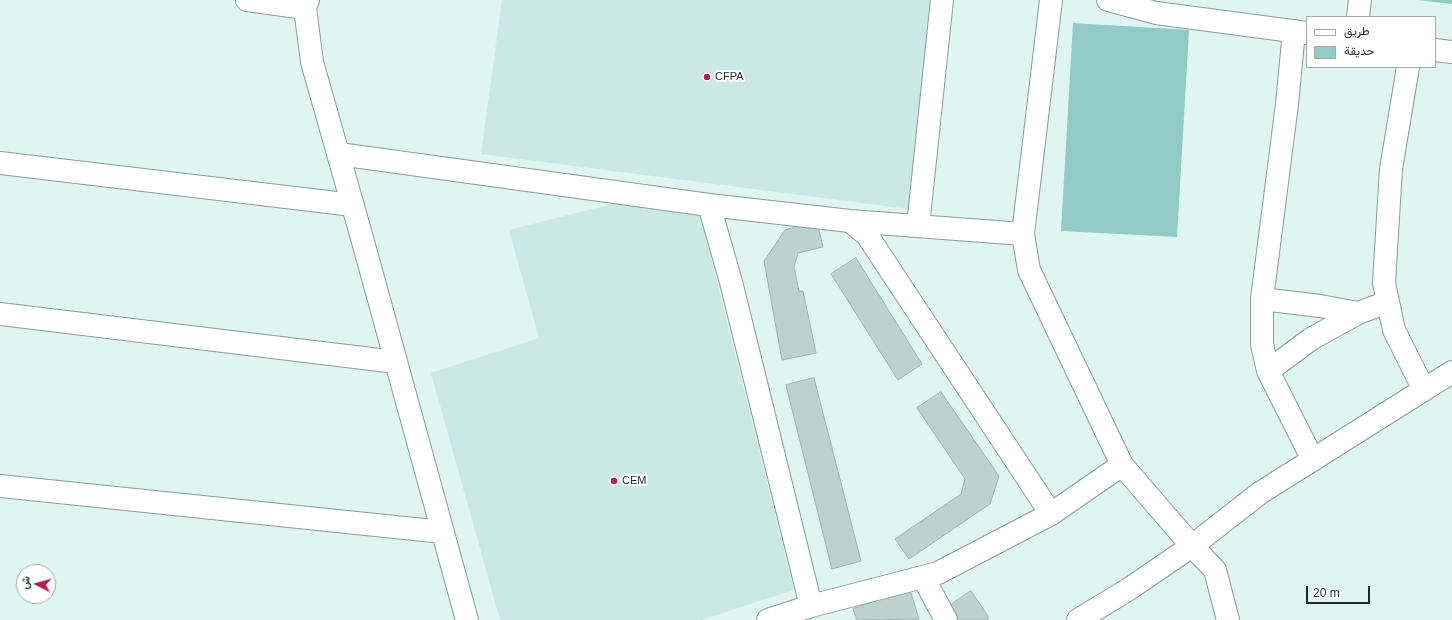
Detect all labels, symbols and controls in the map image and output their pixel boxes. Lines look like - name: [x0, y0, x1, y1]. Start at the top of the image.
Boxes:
- legend: [1306, 16, 1436, 68]
- text: طريق: [1344, 24, 1369, 38]
- text: حديقة: [1344, 44, 1374, 58]
- place label: CFPA: [715, 70, 744, 84]
- marker: CFPA: [702, 72, 712, 82]
- place label: CEM: [622, 474, 646, 488]
- marker: CEM: [609, 476, 619, 486]
- north arrow: [16, 564, 56, 604]
- text: ش: [18, 576, 32, 590]
- scale bar: [1308, 578, 1372, 604]
- text: 20 m: [1313, 586, 1340, 600]

